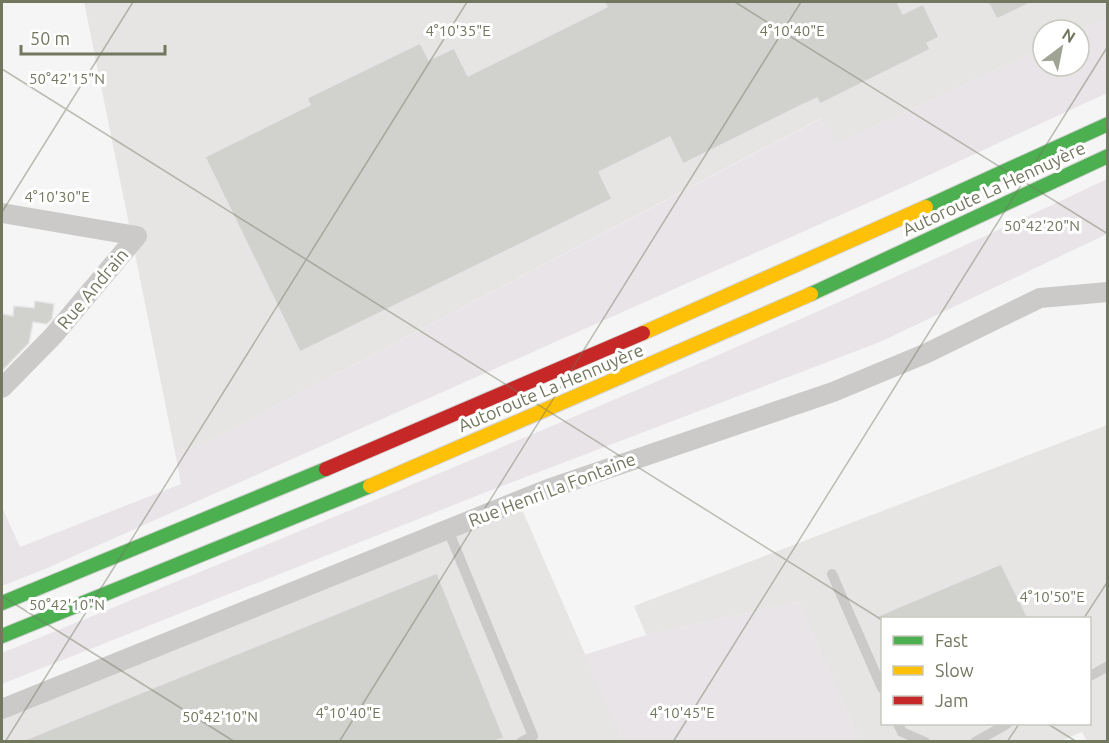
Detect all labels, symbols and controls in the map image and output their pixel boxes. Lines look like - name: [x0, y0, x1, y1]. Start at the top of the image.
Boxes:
- scale bar: [21, 18, 165, 56]
- north arrow: [1031, 18, 1091, 78]
- text: 4°10'35"E: [425, 22, 491, 39]
- text: 4°10'40"E: [759, 22, 825, 39]
- text: N: [1059, 24, 1079, 46]
- text: 50 m: [30, 28, 70, 48]
- text: 50°42'15"N: [29, 70, 105, 87]
- street label: Autoroute La Hennuyère: [899, 137, 1088, 239]
- text: 4°10'30"E: [24, 188, 90, 205]
- text: 50°42'20"N: [1004, 217, 1080, 234]
- street label: Rue Andrain: [53, 244, 132, 333]
- street label: Autoroute La Hennuyère: [455, 339, 646, 435]
- street label: Rue Henri La Fontaine: [465, 448, 638, 530]
- text: 4°10'50"E: [1019, 588, 1085, 605]
- text: 50°42'10"N: [29, 596, 105, 613]
- legend: [881, 617, 1091, 725]
- text: Fast: [935, 630, 968, 650]
- text: Slow: [935, 660, 974, 680]
- text: Jam: [935, 690, 969, 710]
- text: 4°10'40"E: [315, 704, 381, 721]
- text: 4°10'45"E: [649, 704, 715, 721]
- text: 50°42'10"N: [182, 708, 258, 725]

